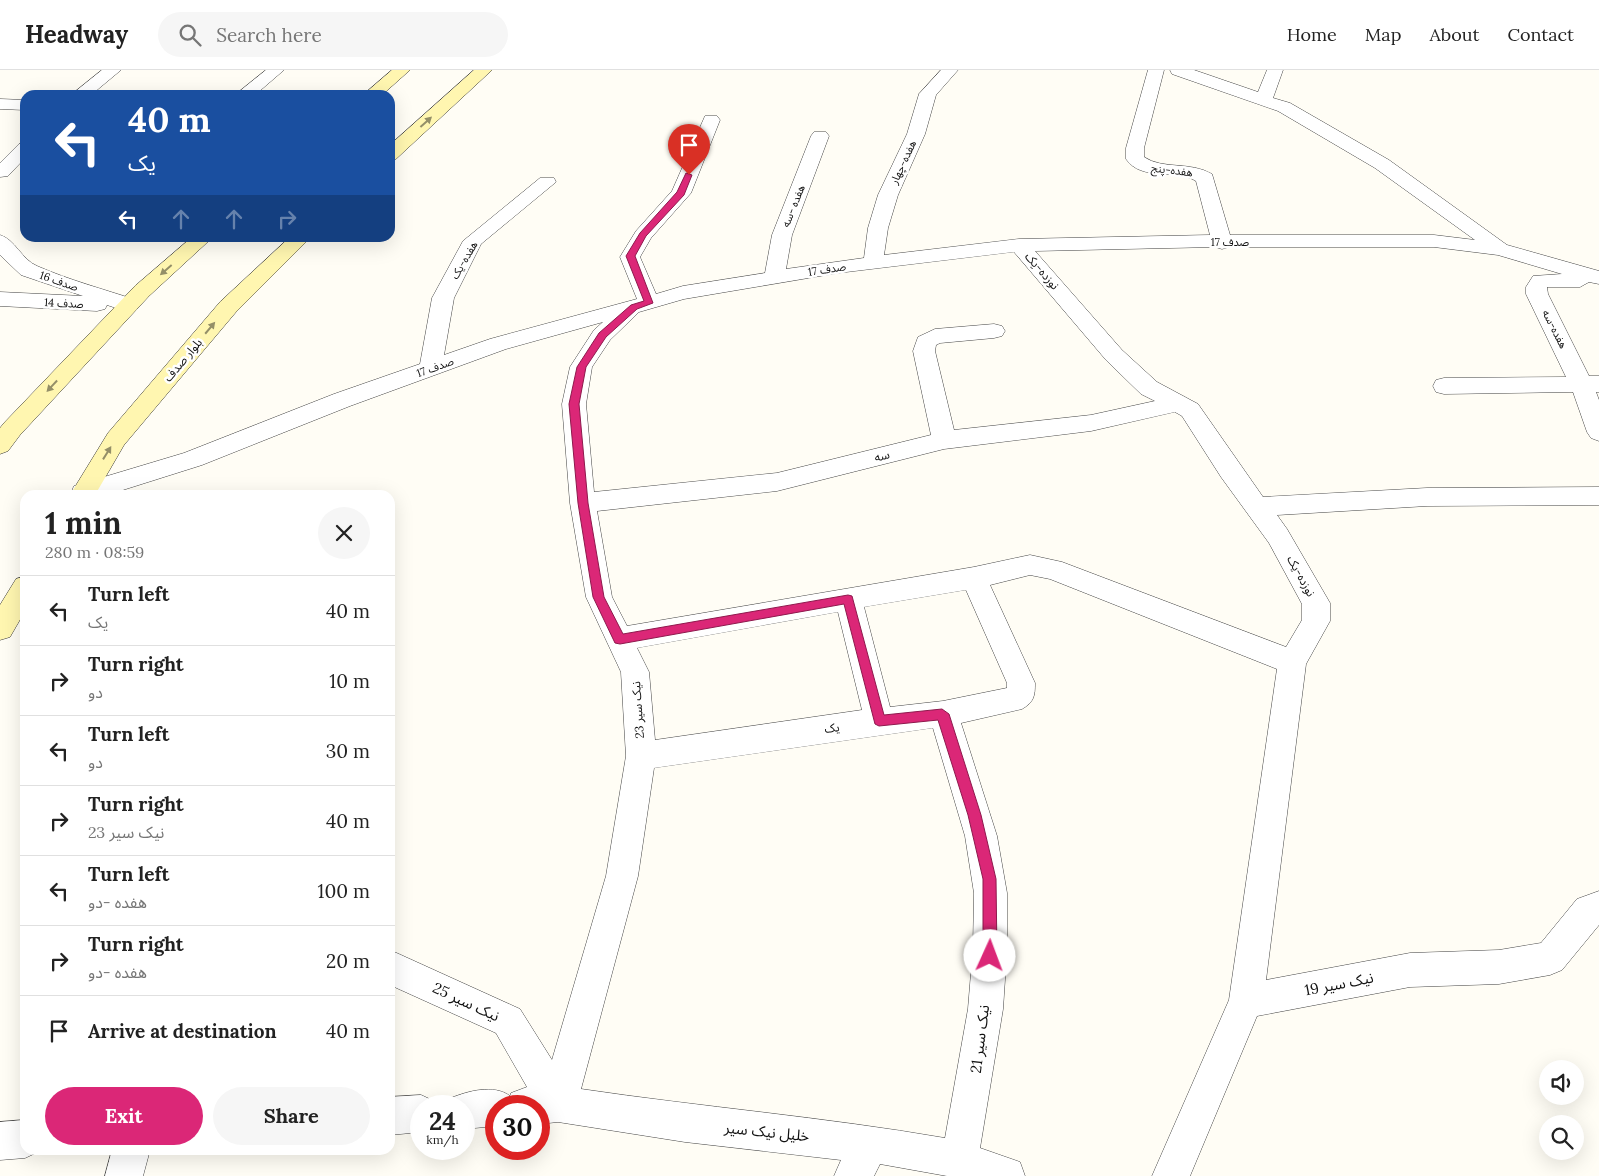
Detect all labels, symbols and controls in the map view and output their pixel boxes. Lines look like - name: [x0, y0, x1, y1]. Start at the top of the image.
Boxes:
- search box: [158, 12, 508, 57]
- text: Headway: [25, 19, 128, 50]
- icon: search: [176, 21, 204, 49]
- text: Search here: [216, 23, 322, 47]
- text: Home: [1287, 23, 1337, 46]
- text: Map: [1365, 23, 1401, 46]
- text: About: [1429, 23, 1479, 46]
- text: Contact: [1507, 23, 1574, 46]
- text: 40 m: [128, 97, 211, 142]
- icon: left: [45, 110, 110, 175]
- one-way arrow: [420, 116, 432, 128]
- pin: [668, 124, 710, 175]
- icon: arrive: [675, 131, 703, 159]
- street label: هفده-چهار: [886, 138, 920, 187]
- text: یک: [128, 149, 156, 177]
- street label: هفده-پنج: [1150, 161, 1194, 181]
- street label: هفده -سه: [778, 183, 808, 229]
- icon: left: [114, 205, 142, 233]
- icon: ahead: [167, 205, 195, 233]
- icon: ahead: [220, 205, 248, 233]
- icon: right: [273, 205, 301, 233]
- street label: صدف 17: [1211, 235, 1249, 249]
- street label: هفده-یک: [448, 239, 480, 281]
- street label: نوزده-یک: [1022, 249, 1063, 292]
- street label: صدف 17: [807, 259, 847, 279]
- one-way arrow: [160, 264, 172, 276]
- street label: صدف 16: [38, 268, 80, 294]
- street label: صدف 14: [44, 295, 84, 311]
- street label: هفده-سه: [1539, 307, 1571, 351]
- one-way arrow: [205, 322, 216, 335]
- street label: بلوار صدف: [160, 335, 205, 384]
- street label: صدف 17: [414, 354, 456, 380]
- one-way arrow: [46, 380, 58, 392]
- street label: سه: [873, 446, 891, 465]
- one-way arrow: [103, 447, 112, 460]
- text: 1 min: [45, 504, 122, 542]
- button: close: [318, 507, 370, 559]
- text: 280 m · 08:59: [45, 542, 144, 562]
- street label: نوزده-یک: [1284, 553, 1319, 599]
- text: Turn left: [88, 582, 169, 606]
- icon: left: [45, 597, 73, 625]
- text: 40 m: [326, 599, 370, 623]
- text: یک: [88, 612, 108, 632]
- text: Turn right: [88, 652, 184, 676]
- icon: right: [45, 667, 73, 695]
- text: 10 m: [329, 669, 370, 693]
- street label: نیک سیر 23: [628, 681, 647, 739]
- text: دو: [88, 682, 103, 702]
- street label: یک: [823, 719, 841, 736]
- text: Turn left: [88, 722, 169, 746]
- icon: left: [45, 737, 73, 765]
- text: 30 m: [326, 739, 370, 763]
- text: دو: [88, 752, 103, 772]
- text: Turn right: [88, 792, 184, 816]
- icon: right: [45, 807, 73, 835]
- text: 40 m: [326, 809, 370, 833]
- text: نیک سیر 23: [88, 822, 164, 842]
- text: Turn left: [88, 862, 169, 886]
- icon: left: [45, 877, 73, 905]
- text: 100 m: [318, 879, 370, 903]
- text: هفده -دو: [88, 892, 147, 912]
- position arrow: [963, 929, 1015, 981]
- text: Turn right: [88, 932, 184, 956]
- icon: right: [45, 947, 73, 975]
- text: 20 m: [326, 949, 370, 973]
- text: هفده -دو: [88, 962, 147, 982]
- street label: نیک سیر 19: [1303, 968, 1375, 999]
- street label: نیک سیر 25: [430, 978, 503, 1025]
- street label: نیک سیر 21: [966, 1004, 993, 1074]
- icon: arrive: [45, 1017, 73, 1045]
- text: Arrive at destination: [88, 1019, 277, 1043]
- text: 40 m: [326, 1019, 370, 1043]
- map controls: [1539, 1060, 1584, 1160]
- button: sound: [1539, 1060, 1584, 1105]
- button: Exit: [45, 1087, 203, 1145]
- button: Share: [213, 1087, 370, 1145]
- speed limit sign: 30: [485, 1095, 550, 1160]
- text: 24: [429, 1105, 456, 1137]
- button: search: [1539, 1115, 1584, 1160]
- street label: خلیل نیک سیر: [723, 1117, 811, 1145]
- text: km/h: [426, 1132, 459, 1147]

